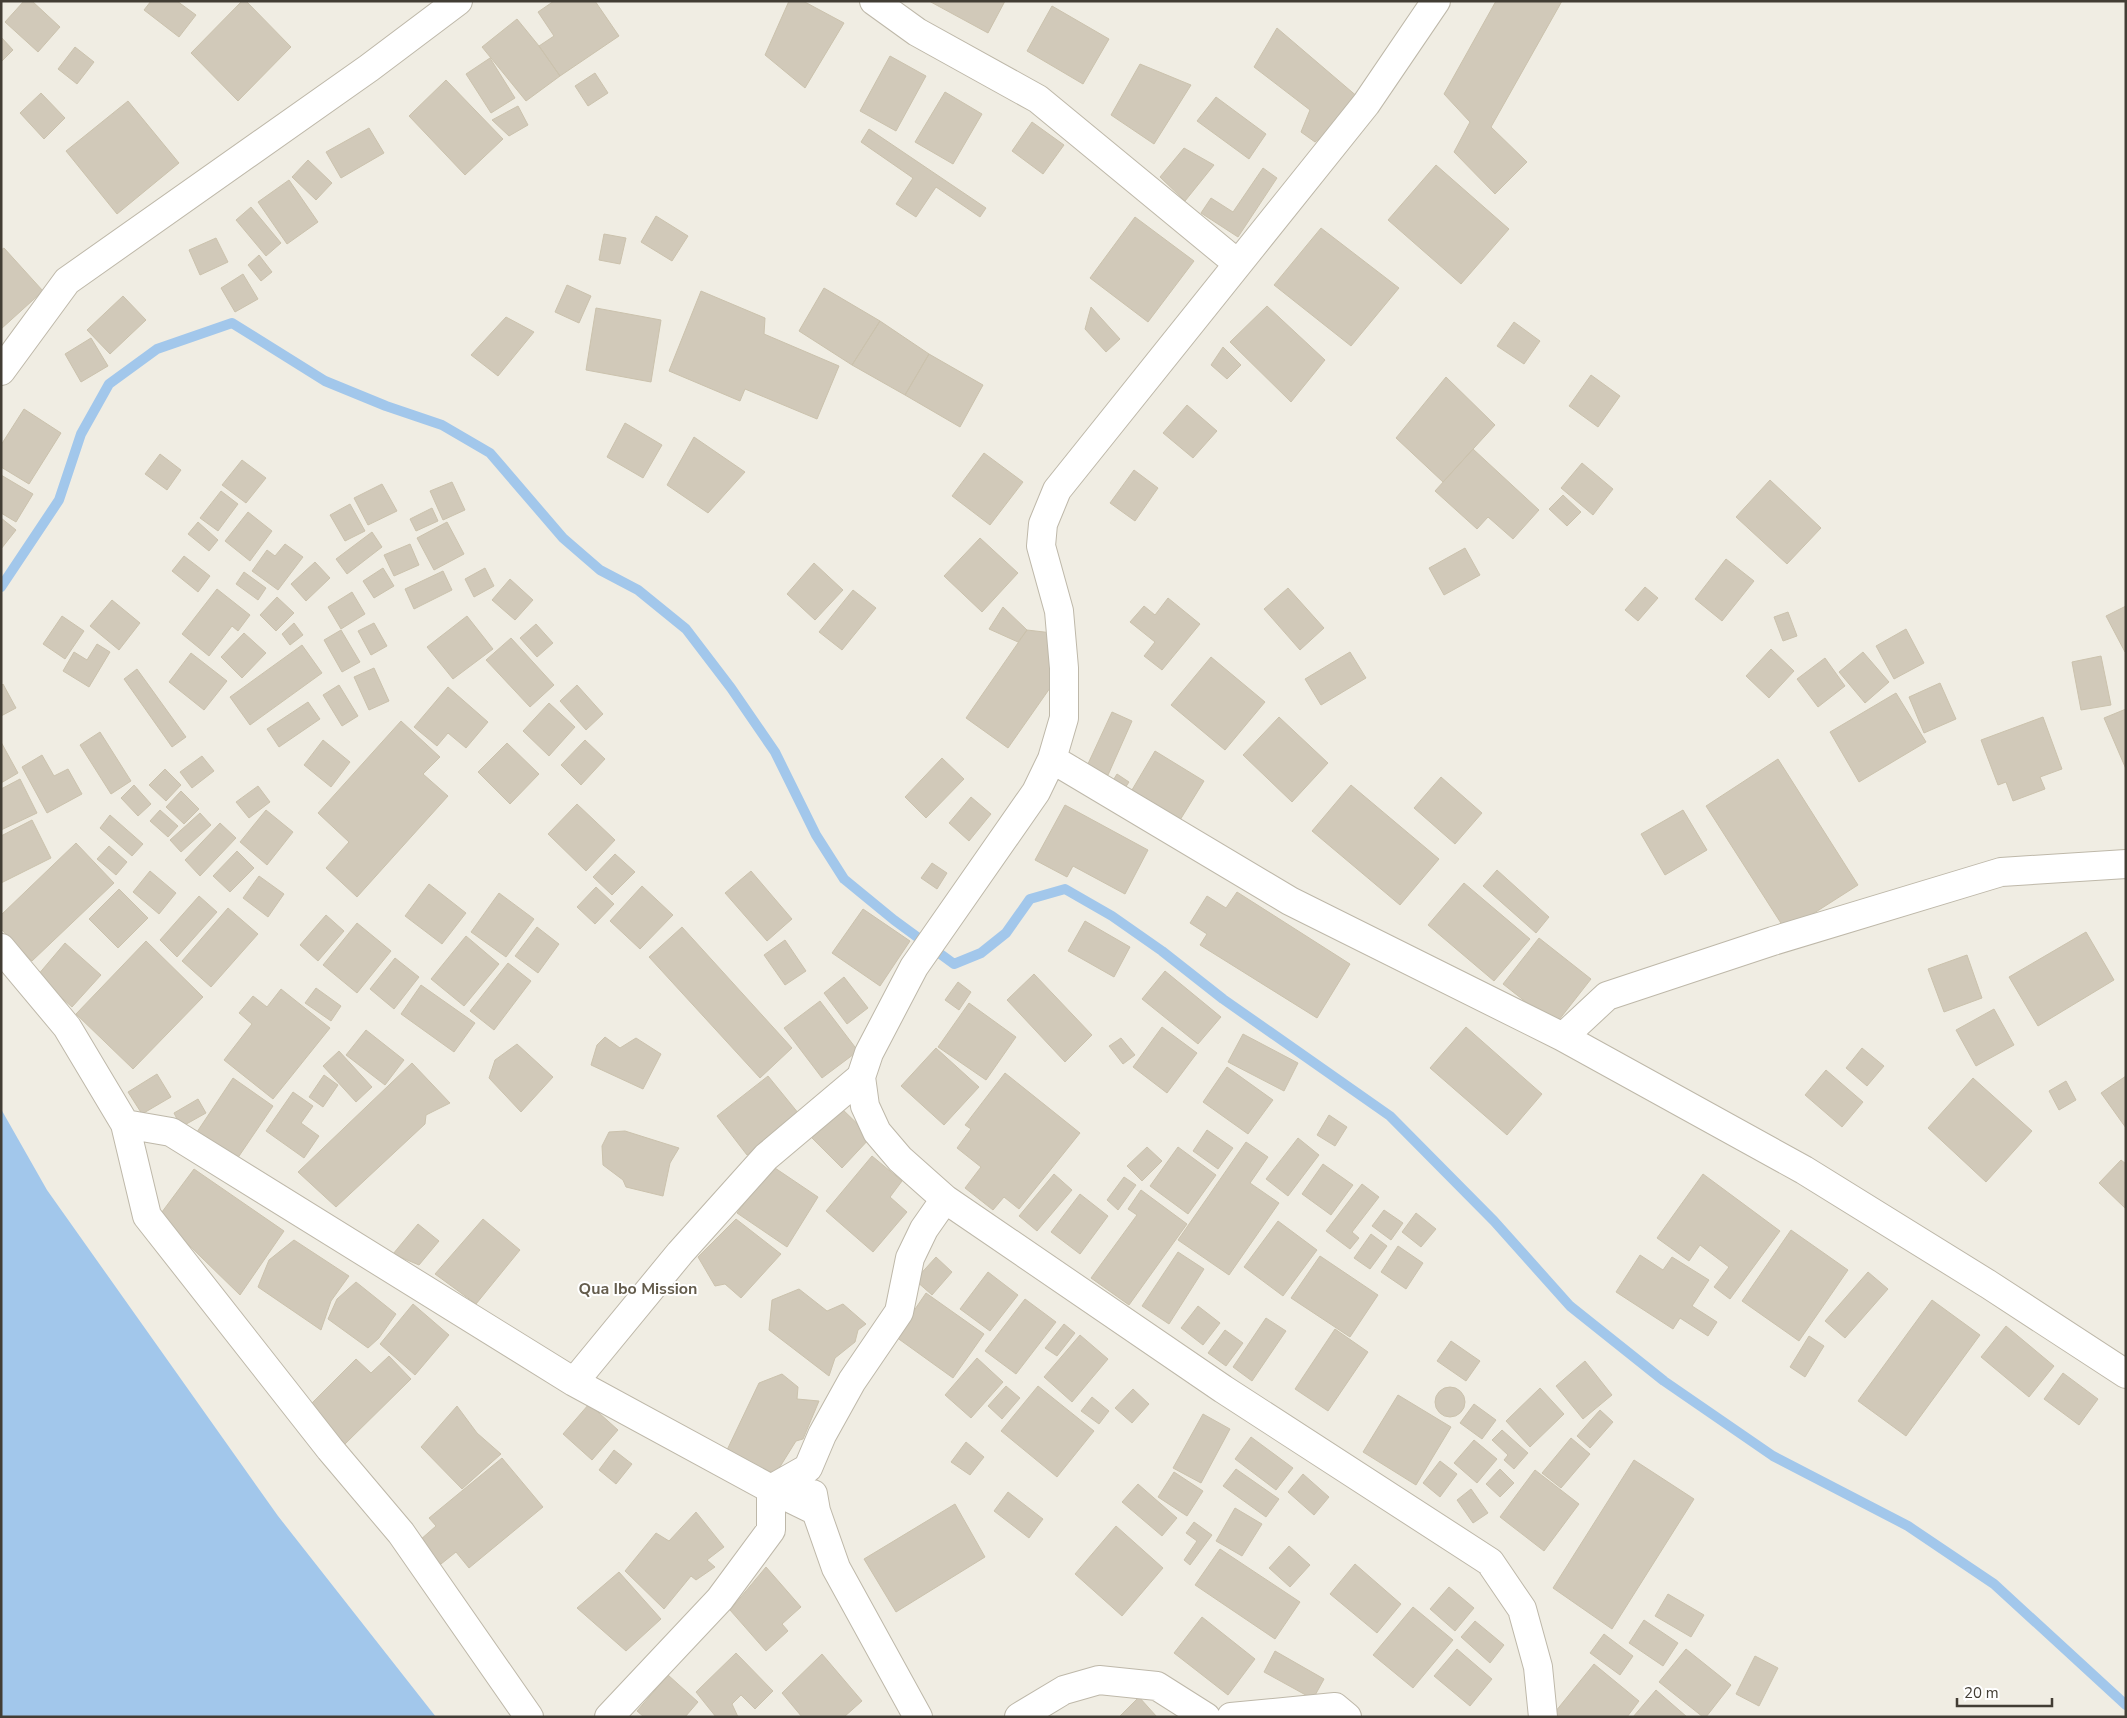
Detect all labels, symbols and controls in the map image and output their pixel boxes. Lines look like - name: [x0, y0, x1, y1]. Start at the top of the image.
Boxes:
- district label: Qua Ibo Mission: [579, 1278, 697, 1300]
- scale bar: [1957, 1676, 2052, 1708]
- text: 20 m: [1964, 1683, 1999, 1703]

